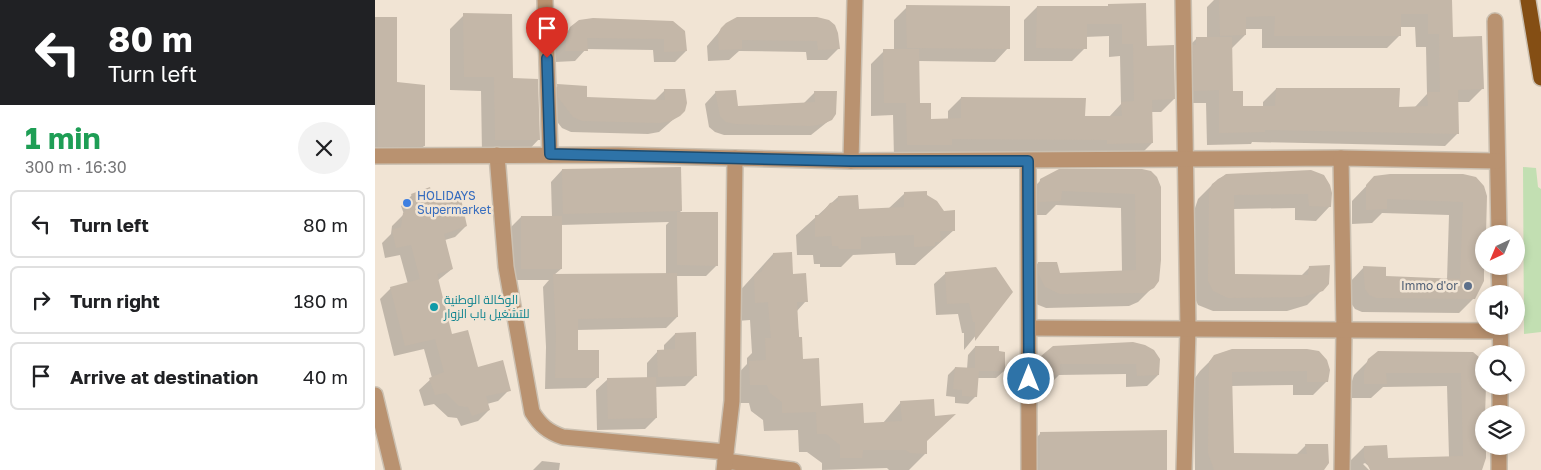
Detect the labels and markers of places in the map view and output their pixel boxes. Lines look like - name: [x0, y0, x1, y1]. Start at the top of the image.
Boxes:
- pin: [526, 7, 568, 58]
- place label: HOLIDAYS Supermarket: [417, 188, 492, 217]
- marker: HOLIDAYS Supermarket: [401, 197, 413, 209]
- place label: Immo d'or: [1401, 278, 1458, 293]
- marker: Immo d'or: [1462, 280, 1474, 292]
- place label: الوكالة الوطنية للتشغيل باب الزوار: [443, 292, 530, 321]
- marker: الوكالة الوطنية للتشغيل باب الزوار: [428, 301, 440, 313]

